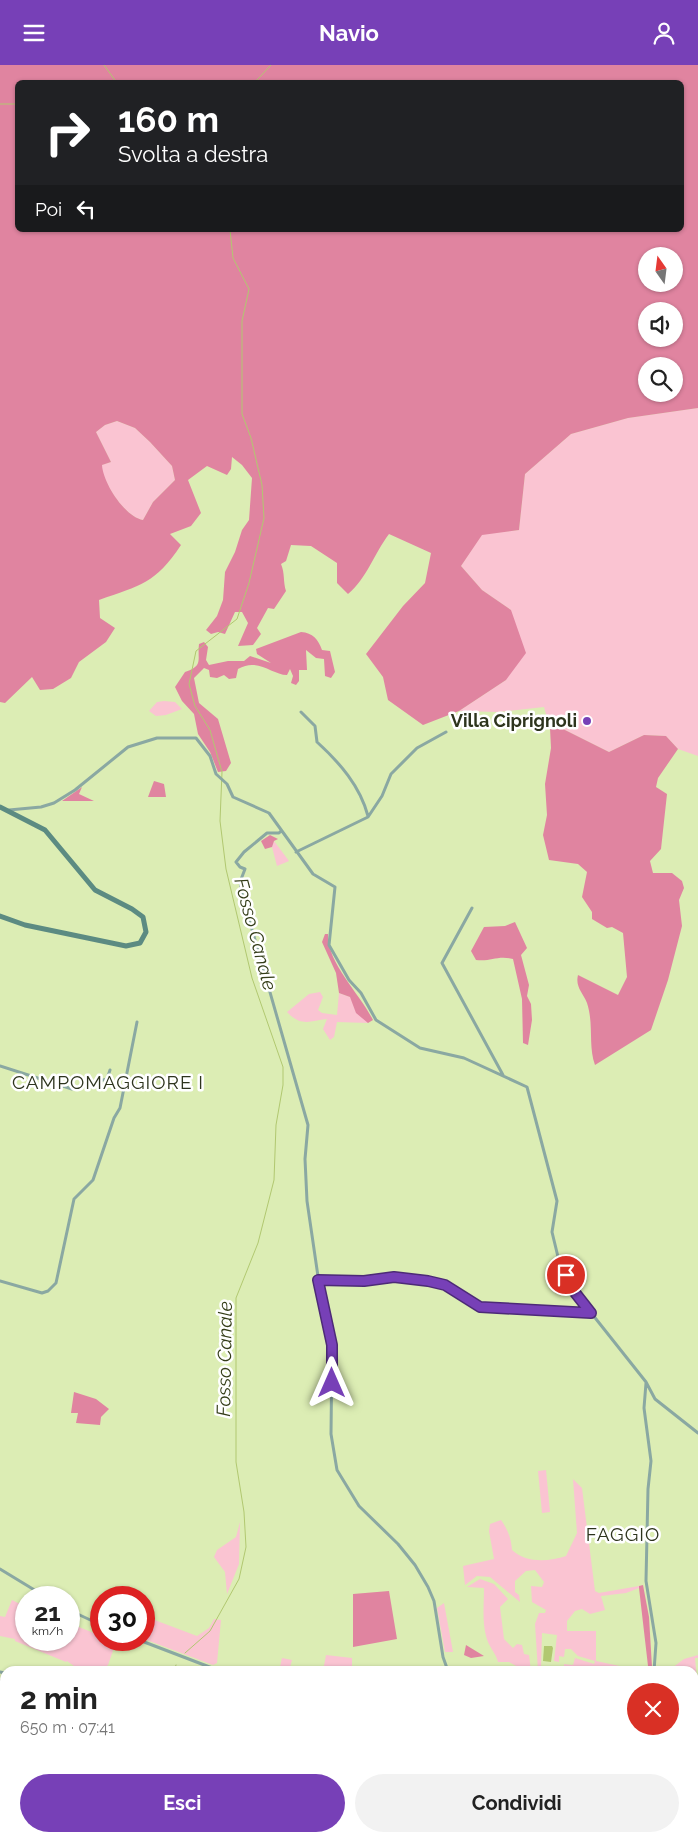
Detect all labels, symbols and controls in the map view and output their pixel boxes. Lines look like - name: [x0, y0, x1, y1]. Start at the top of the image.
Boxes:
- icon: menu: [20, 19, 48, 47]
- icon: person: [650, 19, 678, 47]
- text: Navio: [319, 20, 379, 46]
- text: 160 m: [118, 99, 219, 140]
- icon: right: [35, 100, 100, 165]
- text: Svolta a destra: [118, 141, 268, 167]
- icon: left: [72, 195, 100, 223]
- text: Poi: [35, 198, 62, 220]
- north arrow: [638, 247, 682, 293]
- map controls: [638, 247, 683, 402]
- button: sound: [638, 302, 683, 347]
- button: search: [638, 357, 683, 402]
- place label: Villa Ciprignoli: [451, 710, 577, 731]
- marker: Villa Ciprignoli: [581, 715, 593, 727]
- water label: Fosso Canale: [230, 875, 282, 993]
- district label: CAMPOMAGGIORE I: [12, 1071, 204, 1093]
- pin: [545, 1254, 587, 1296]
- icon: arrive: [552, 1261, 580, 1289]
- water label: Fosso Canale: [212, 1301, 236, 1417]
- position arrow: [305, 1356, 357, 1408]
- district label: FAGGIO: [586, 1523, 660, 1545]
- speed limit sign: 30: [90, 1586, 155, 1651]
- text: 21: [34, 1597, 61, 1627]
- text: km/h: [32, 1624, 63, 1638]
- text: 2 min: [20, 1681, 98, 1716]
- button: close: [627, 1683, 679, 1735]
- text: 650 m · 07:41: [20, 1718, 115, 1737]
- button: Esci: [20, 1774, 345, 1832]
- button: Condividi: [355, 1774, 679, 1832]

